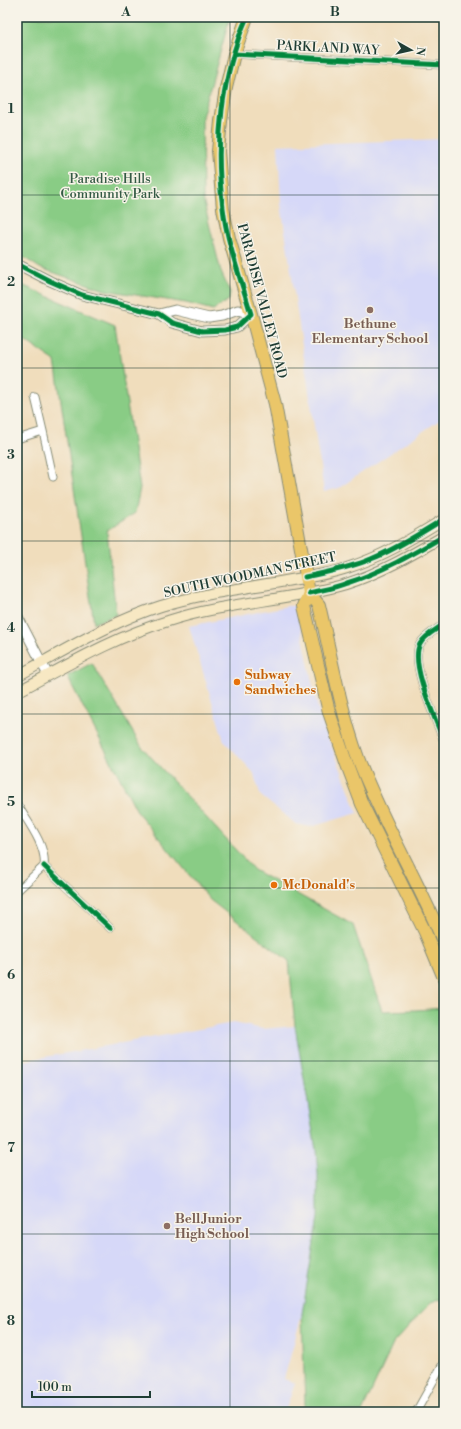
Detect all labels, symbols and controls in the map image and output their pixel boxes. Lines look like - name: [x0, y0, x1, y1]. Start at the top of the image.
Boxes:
- text: A: [120, 4, 131, 20]
- text: B: [330, 4, 340, 20]
- north arrow: [391, 30, 431, 70]
- street label: PARKLAND WAY: [276, 37, 381, 59]
- text: N: [412, 46, 427, 57]
- text: 1: [8, 101, 15, 117]
- park label: Paradise Hills Community Park: [61, 171, 161, 202]
- street label: PARADISE VALLEY ROAD: [234, 222, 290, 380]
- text: 2: [7, 274, 15, 290]
- marker: Bethune Elementary School: [365, 305, 375, 315]
- place label: Bethune Elementary School: [312, 316, 429, 347]
- text: 3: [7, 447, 15, 463]
- street label: SOUTH WOODMAN STREET: [162, 549, 338, 601]
- text: 4: [7, 620, 16, 636]
- place label: Subway Sandwiches: [245, 667, 316, 698]
- marker: Subway Sandwiches: [232, 677, 242, 687]
- text: 5: [7, 794, 15, 810]
- place label: McDonald's: [282, 877, 356, 893]
- marker: McDonald's: [269, 880, 279, 890]
- text: 6: [7, 967, 15, 983]
- text: 7: [7, 1140, 15, 1156]
- place label: Bell Junior High School: [175, 1211, 250, 1242]
- marker: Bell Junior High School: [162, 1221, 172, 1231]
- text: 8: [7, 1313, 15, 1329]
- scale bar: [32, 1373, 150, 1399]
- text: 100 m: [38, 1380, 72, 1395]

